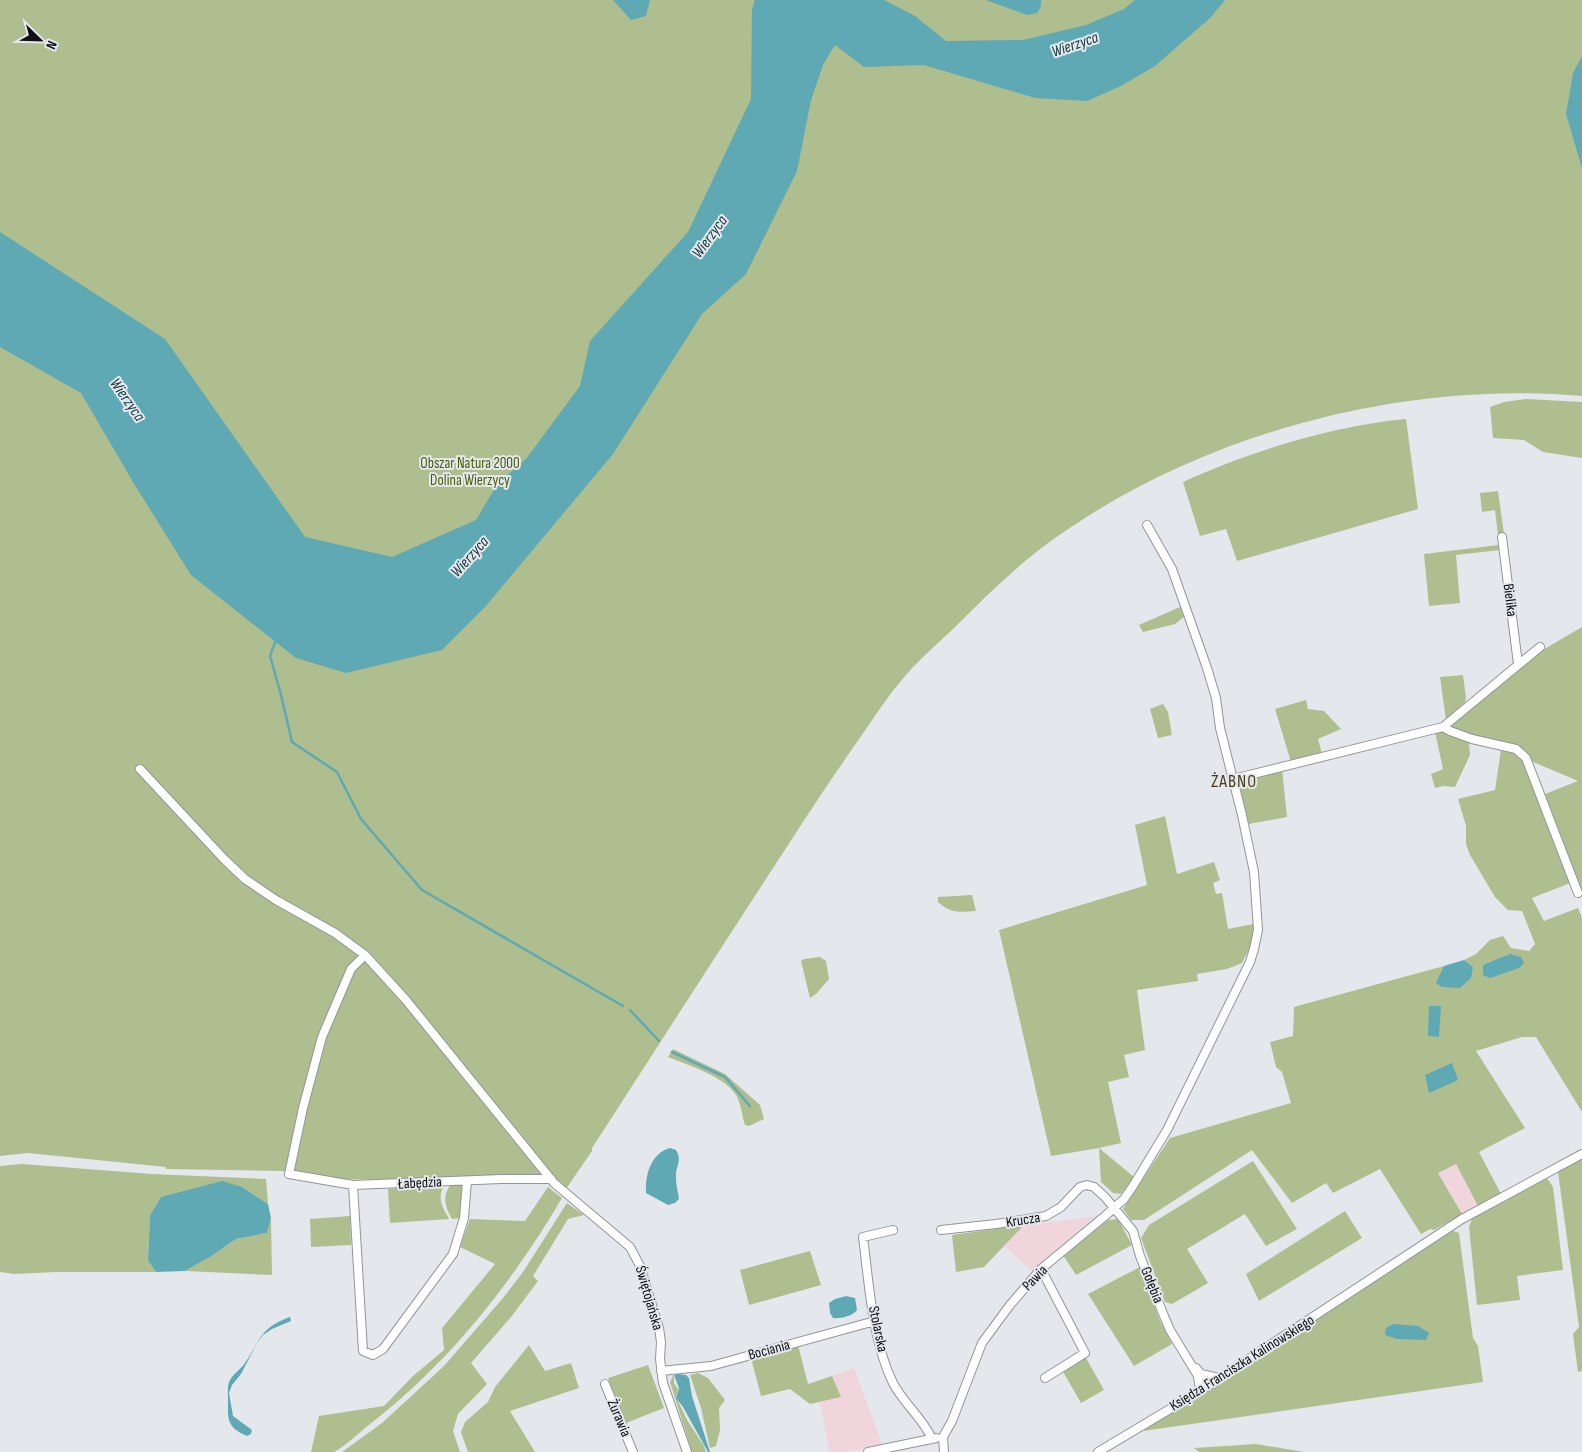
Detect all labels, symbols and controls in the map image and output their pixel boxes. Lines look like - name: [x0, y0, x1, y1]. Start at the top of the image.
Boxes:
- north arrow: [15, 15, 65, 65]
- water label: Wierzyca: [1049, 28, 1101, 62]
- text: N: [42, 38, 61, 52]
- water label: Wierzyca: [688, 212, 732, 262]
- water label: Wierzyca: [105, 375, 149, 426]
- park label: Obszar Natura 2000 Dolina Wierzycy: [420, 454, 520, 490]
- water label: Wierzyca: [447, 532, 494, 581]
- street label: Bielika: [1499, 583, 1521, 618]
- district label: ŻABNO: [1211, 771, 1257, 792]
- street label: Łabędzia: [397, 1172, 443, 1194]
- street label: Krucza: [1005, 1208, 1042, 1232]
- street label: Pawia: [1018, 1261, 1052, 1295]
- street label: Świętojańska: [631, 1264, 667, 1333]
- street label: Gołębia: [1136, 1264, 1168, 1306]
- street label: Stolarska: [864, 1304, 892, 1354]
- street label: Księdza Franciszka Kalinowskiego: [1166, 1311, 1318, 1415]
- street label: Bociania: [746, 1335, 792, 1365]
- street label: Żurawia: [603, 1396, 635, 1440]

